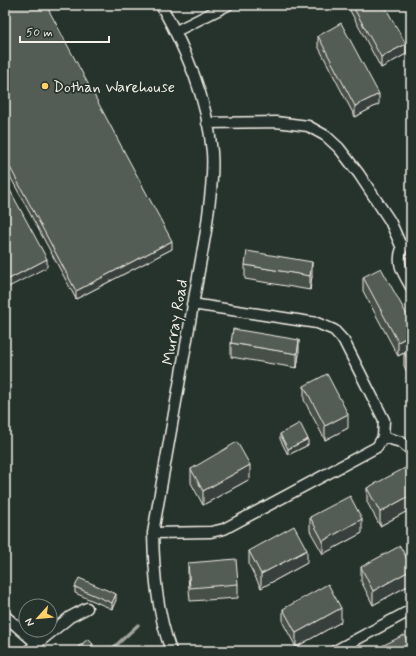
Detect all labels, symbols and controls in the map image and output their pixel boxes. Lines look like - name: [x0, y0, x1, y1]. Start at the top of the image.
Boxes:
- scale bar: [20, 18, 109, 44]
- text: 50 m: [26, 25, 53, 41]
- place label: Dothan Warehouse: [53, 77, 175, 98]
- marker: Dothan Warehouse: [40, 81, 50, 91]
- street label: Murray Road: [158, 278, 193, 367]
- north arrow: [18, 598, 58, 638]
- text: N: [22, 616, 38, 629]

